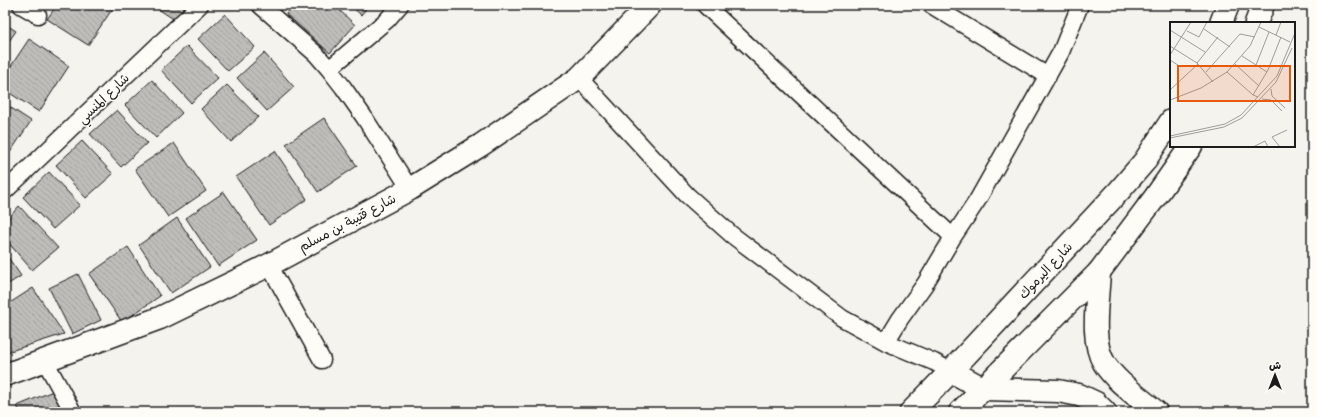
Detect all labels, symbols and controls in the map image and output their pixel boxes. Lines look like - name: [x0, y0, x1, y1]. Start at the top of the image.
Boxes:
- inset map: [1170, 22, 1295, 147]
- street label: شارع المنسي: [75, 70, 135, 129]
- street label: شارع قتيبة بن مسلم: [296, 191, 400, 257]
- street label: شارع اليرموك: [1015, 239, 1077, 303]
- north arrow: [1255, 355, 1295, 395]
- text: ش: [1269, 359, 1281, 372]

